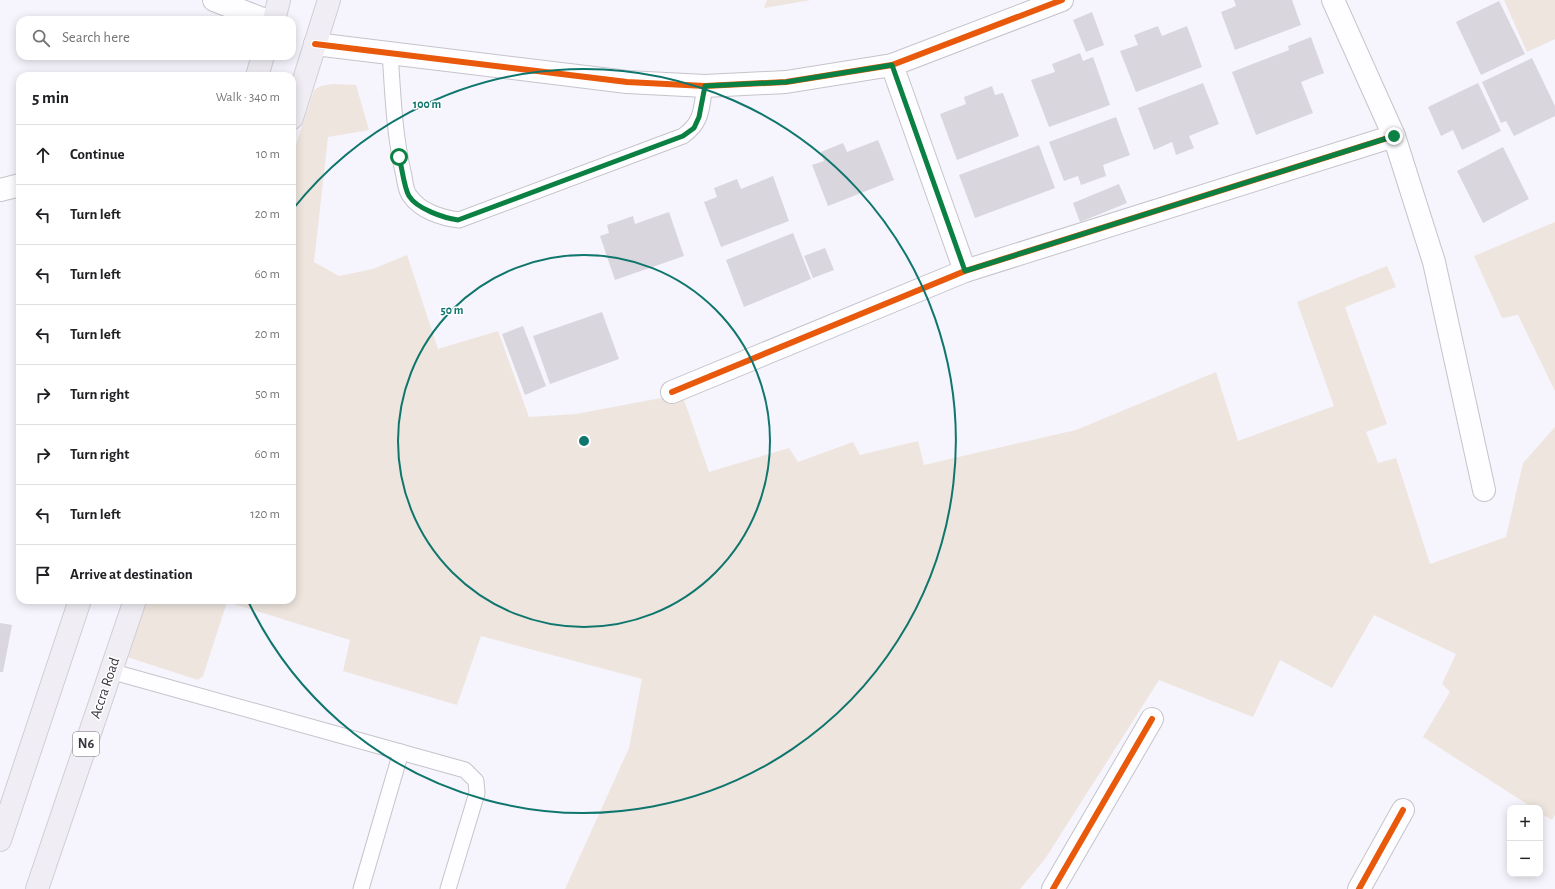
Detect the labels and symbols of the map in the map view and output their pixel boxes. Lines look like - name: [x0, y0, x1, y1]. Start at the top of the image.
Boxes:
- text: 100 m: [413, 98, 441, 110]
- route end: [1385, 127, 1403, 145]
- route start: [390, 148, 408, 166]
- text: 50 m: [441, 304, 464, 316]
- centre of rings: [577, 434, 591, 448]
- street label: Accra Road: [88, 655, 123, 721]
- road number: N6: [73, 732, 99, 756]

